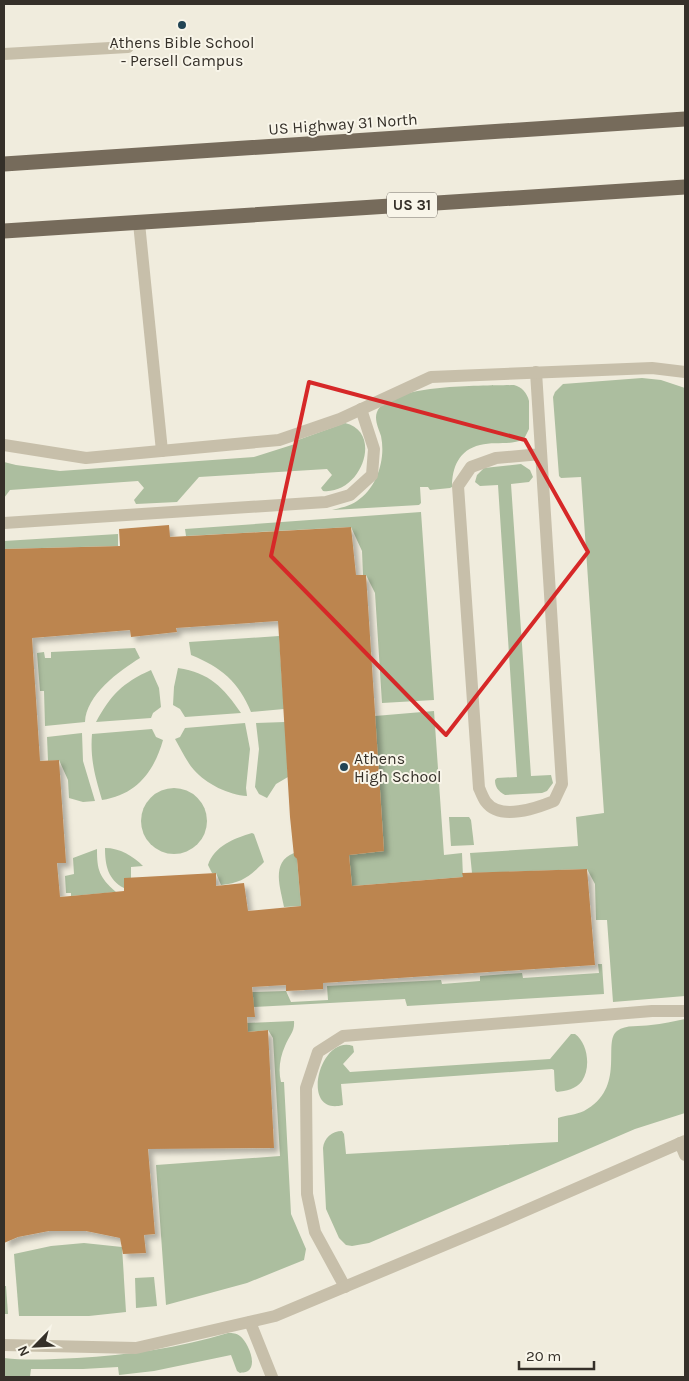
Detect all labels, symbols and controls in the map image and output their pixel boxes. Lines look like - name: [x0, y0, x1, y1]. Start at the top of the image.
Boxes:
- marker: Athens Bible School - Persell Campus: [176, 19, 188, 31]
- place label: Athens Bible School - Persell Campus: [109, 33, 255, 70]
- street label: US Highway 31 North: [268, 109, 418, 139]
- road number: US 31: [387, 192, 437, 218]
- place label: Athens High School: [354, 749, 442, 786]
- marker: Athens High School: [338, 761, 350, 773]
- north arrow: [10, 1321, 60, 1371]
- scale bar: [519, 1338, 594, 1370]
- text: N: [14, 1343, 33, 1359]
- text: 20 m: [526, 1347, 561, 1365]

